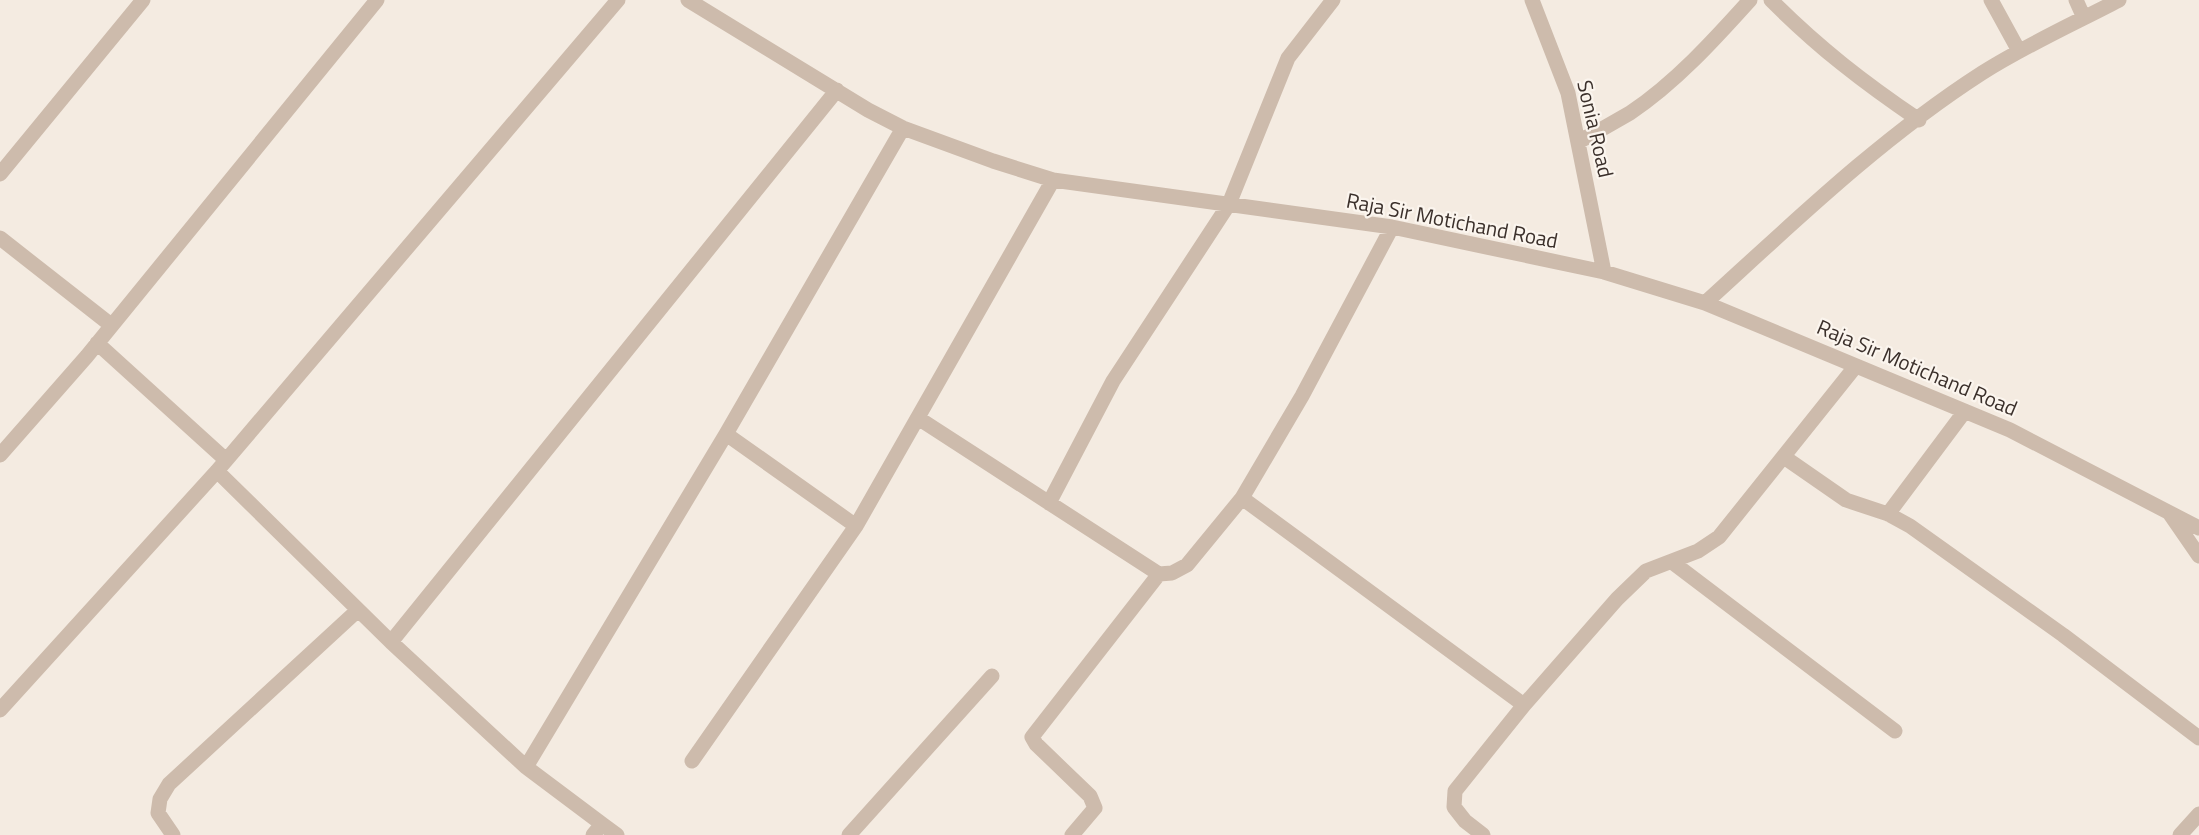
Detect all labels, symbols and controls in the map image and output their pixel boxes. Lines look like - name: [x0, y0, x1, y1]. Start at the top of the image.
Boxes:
- street label: Sonia Road: [1569, 77, 1623, 181]
- street label: Raja Sir Motichand Road: [1344, 184, 1561, 256]
- street label: Raja Sir Motichand Road: [1812, 310, 2023, 424]

